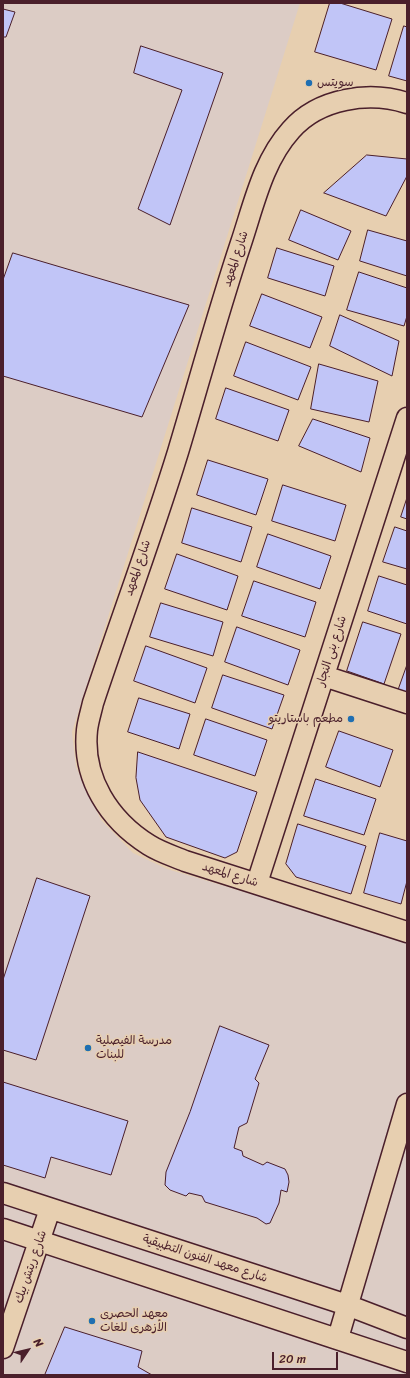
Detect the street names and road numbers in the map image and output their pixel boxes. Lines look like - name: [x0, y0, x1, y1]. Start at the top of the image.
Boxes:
- street label: شارع المعهد: [220, 229, 252, 289]
- street label: شارع المعهد: [122, 538, 154, 598]
- street label: شارع بنى النجار: [314, 614, 350, 688]
- street label: شارع المعهد: [200, 860, 260, 890]
- street label: شارع ريتش بيك: [12, 1229, 50, 1305]
- street label: شارع معهد الفنون التطبيقية: [141, 1232, 269, 1286]

